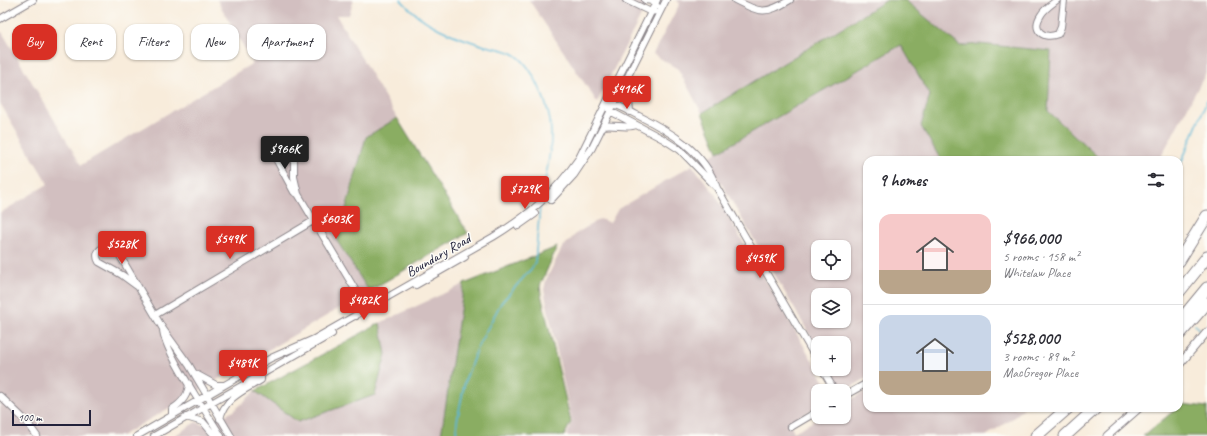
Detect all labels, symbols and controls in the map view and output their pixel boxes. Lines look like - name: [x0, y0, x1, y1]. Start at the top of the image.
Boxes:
- chip: Buy: [12, 24, 57, 60]
- chip: Rent: [65, 24, 116, 60]
- chip: Filters: [124, 24, 183, 60]
- chip: New: [191, 24, 239, 60]
- chip: Apartment: [247, 24, 326, 60]
- pin: $416K: [599, 76, 655, 110]
- text: $416K: [612, 81, 642, 97]
- pin: $966K: [257, 136, 313, 170]
- text: $966K: [270, 141, 300, 157]
- icon: filters: [1145, 169, 1167, 191]
- text: 9 homes: [879, 170, 927, 191]
- pin: $729K: [497, 176, 553, 210]
- text: $729K: [510, 181, 540, 197]
- pin: $603K: [308, 206, 364, 240]
- text: $603K: [321, 211, 351, 227]
- pin: $549K: [202, 226, 258, 260]
- text: $966,000: [1003, 228, 1060, 249]
- street label: Boundary Road: [403, 229, 476, 281]
- icon: home: [911, 230, 959, 278]
- pin: $528K: [94, 231, 150, 265]
- text: $549K: [215, 231, 245, 247]
- text: $528K: [107, 236, 137, 252]
- map controls: [811, 240, 851, 424]
- button: locate: [811, 240, 851, 280]
- pin: $459K: [732, 245, 788, 279]
- text: 5 rooms · 158 m²: [1003, 249, 1079, 265]
- text: $459K: [745, 250, 775, 266]
- text: Whitelaw Place: [1003, 265, 1070, 281]
- pin: $482K: [336, 287, 392, 321]
- button: layers: [811, 288, 851, 328]
- text: $482K: [349, 292, 379, 308]
- text: $528,000: [1003, 328, 1060, 349]
- icon: home: [911, 331, 959, 379]
- button: +: [811, 336, 851, 376]
- text: 3 rooms · 89 m²: [1003, 349, 1073, 365]
- pin: $489K: [215, 350, 271, 384]
- text: $489K: [228, 355, 258, 371]
- text: MacGregor Place: [1003, 365, 1078, 381]
- button: −: [811, 384, 851, 424]
- scale bar: [12, 408, 91, 427]
- text: 100 m: [18, 410, 42, 424]

